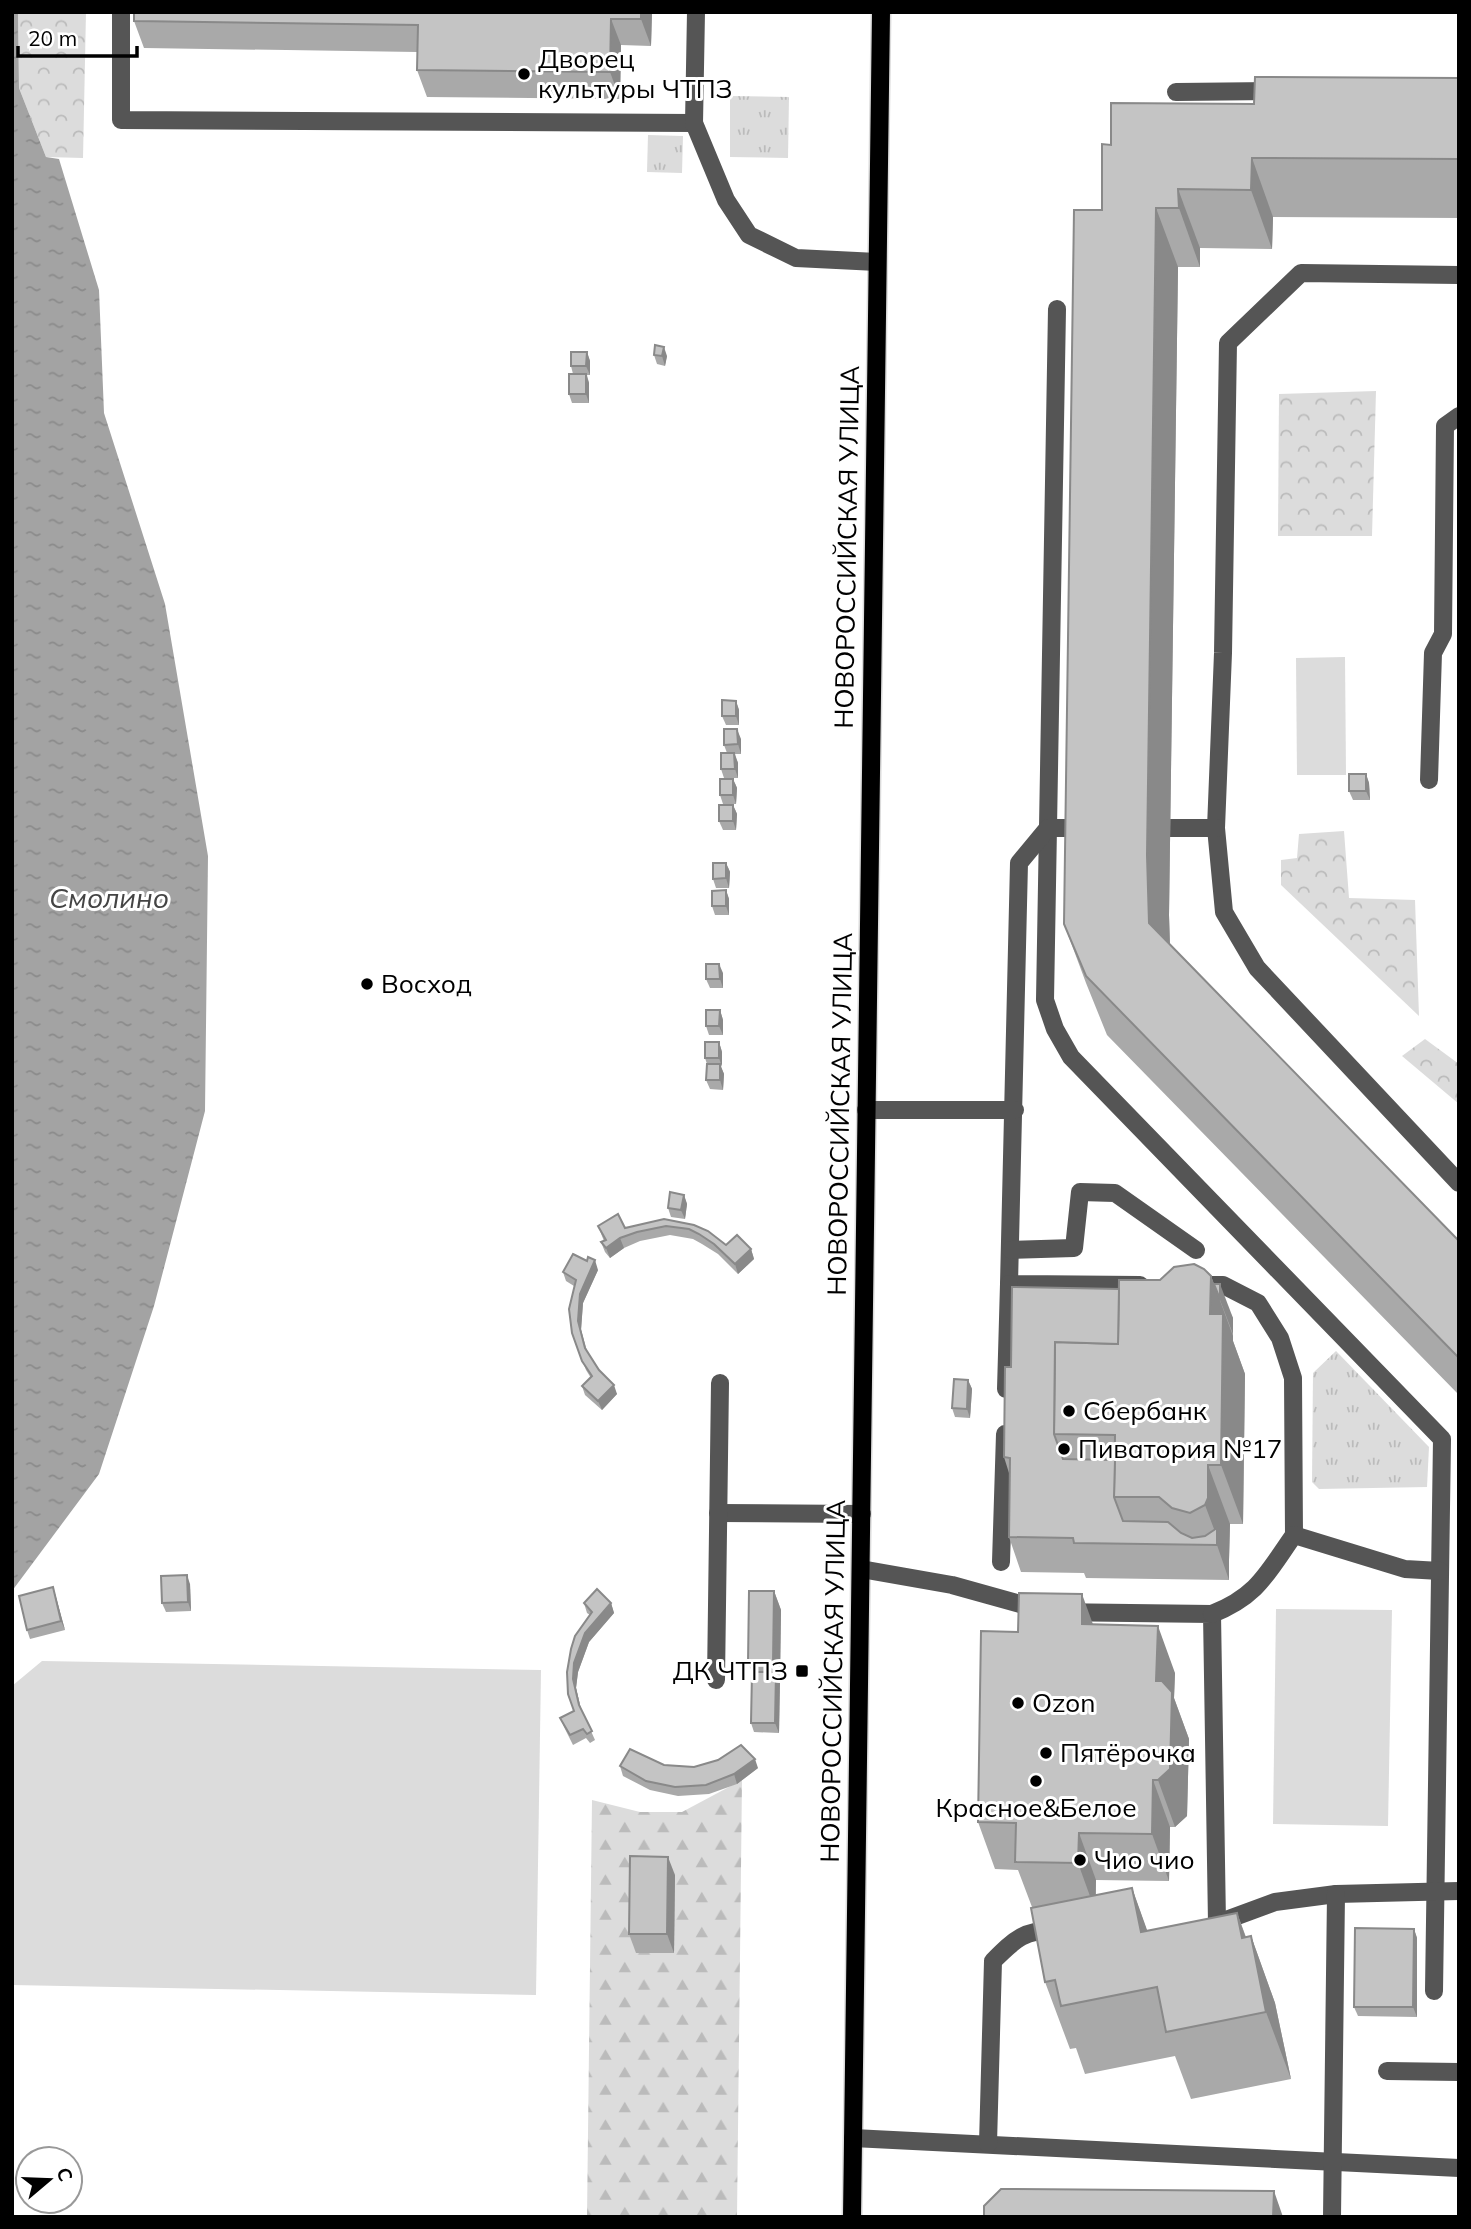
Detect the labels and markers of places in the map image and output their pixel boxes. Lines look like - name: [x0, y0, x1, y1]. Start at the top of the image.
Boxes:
- place label: Дворец культуры ЧТПЗ: [538, 42, 733, 105]
- marker: Дворец культуры ЧТПЗ: [516, 66, 532, 82]
- place label: Восход: [381, 967, 472, 1000]
- marker: Восход: [359, 976, 375, 992]
- place label: Сбербанк: [1083, 1394, 1207, 1427]
- marker: Сбербанк: [1061, 1403, 1077, 1419]
- place label: Пиватория №17: [1078, 1432, 1282, 1465]
- marker: Пиватория №17: [1056, 1441, 1072, 1457]
- place label: ДК ЧТПЗ: [673, 1654, 788, 1687]
- marker: ДК ЧТПЗ: [794, 1663, 810, 1679]
- place label: Ozon: [1032, 1686, 1095, 1719]
- marker: Ozon: [1010, 1695, 1026, 1711]
- place label: Пятёрочка: [1060, 1736, 1196, 1769]
- marker: Пятёрочка: [1038, 1745, 1054, 1761]
- marker: Красное&Белое: [1028, 1773, 1044, 1789]
- place label: Красное&Белое: [935, 1791, 1137, 1824]
- place label: Чио чио: [1094, 1843, 1195, 1876]
- marker: Чио чио: [1072, 1852, 1088, 1868]

